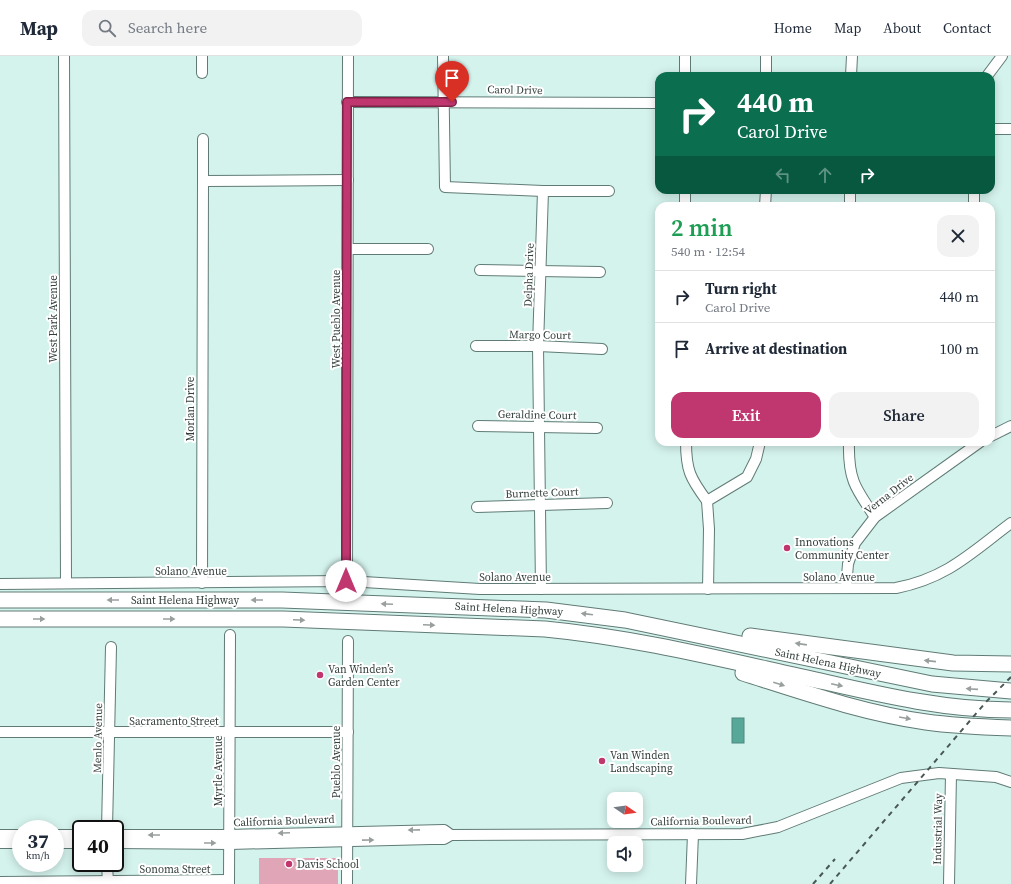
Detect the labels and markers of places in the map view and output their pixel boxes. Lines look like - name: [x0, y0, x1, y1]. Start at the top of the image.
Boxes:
- pin: [435, 61, 469, 102]
- place label: Innovations Community Center: [795, 535, 889, 563]
- marker: Innovations Community Center: [782, 543, 792, 553]
- place label: Van Winden’s Garden Center: [328, 662, 400, 690]
- marker: Van Winden’s Garden Center: [315, 670, 325, 680]
- place label: Van Winden Landscaping: [610, 748, 673, 776]
- marker: Van Winden Landscaping: [597, 756, 607, 766]
- place label: Davis School: [297, 857, 359, 872]
- marker: Davis School: [284, 859, 294, 869]

